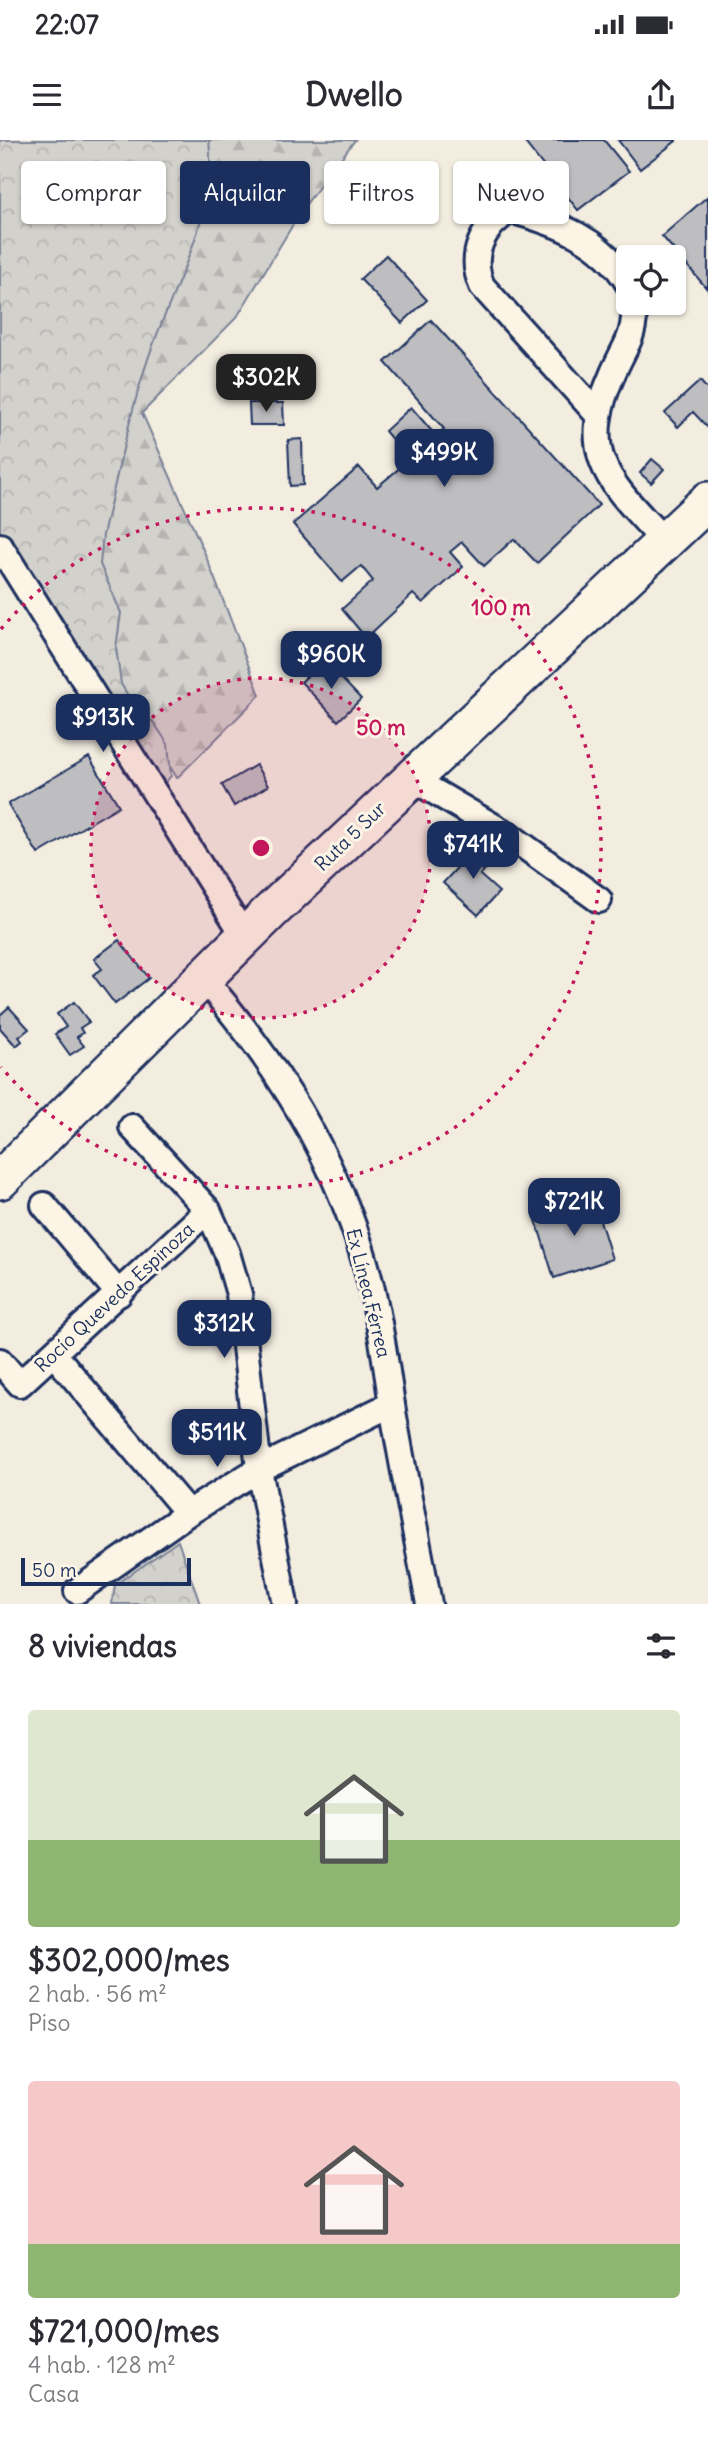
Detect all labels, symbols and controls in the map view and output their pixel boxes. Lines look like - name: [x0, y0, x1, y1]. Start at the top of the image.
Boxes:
- text: 22:07: [35, 8, 99, 41]
- text: Dwello: [305, 74, 403, 115]
- icon: menu: [28, 76, 66, 114]
- icon: share: [642, 76, 680, 114]
- chip: Comprar: [21, 161, 166, 224]
- chip: Alquilar: [180, 161, 310, 224]
- chip: Filtros: [324, 161, 439, 224]
- chip: Nuevo: [453, 161, 569, 224]
- map controls: [616, 245, 686, 315]
- button: locate: [616, 245, 686, 315]
- pin: $302K: [217, 355, 315, 414]
- text: $302K: [232, 362, 300, 391]
- pin: $499K: [395, 430, 493, 489]
- text: $499K: [411, 437, 477, 466]
- text: 100 m: [471, 594, 531, 621]
- pin: $960K: [282, 631, 380, 691]
- text: $960K: [297, 639, 365, 668]
- pin: $913K: [54, 694, 152, 754]
- text: $913K: [72, 702, 134, 731]
- text: 50 m: [356, 714, 406, 741]
- street label: Ruta 5 Sur: [309, 796, 391, 876]
- pin: $741K: [424, 822, 522, 881]
- text: $741K: [443, 829, 503, 858]
- centre of rings: [249, 836, 273, 860]
- pin: $721K: [525, 1178, 623, 1238]
- text: $721K: [544, 1186, 604, 1215]
- street label: Rocío Quevedo Espinoza: [29, 1217, 199, 1377]
- street label: Ex Línea Férrea: [341, 1226, 397, 1360]
- pin: $312K: [175, 1300, 273, 1360]
- text: $312K: [193, 1308, 255, 1337]
- pin: $511K: [168, 1410, 266, 1469]
- text: $511K: [188, 1417, 246, 1446]
- scale bar: [21, 1555, 191, 1587]
- text: 50 m: [32, 1558, 77, 1582]
- text: 8 viviendas: [28, 1627, 177, 1665]
- icon: filters: [642, 1627, 680, 1665]
- icon: home: [291, 1756, 417, 1882]
- text: $302,000/mes: [28, 1941, 230, 1979]
- text: 2 hab. · 56 m²: [28, 1979, 167, 2008]
- text: Piso: [28, 2008, 70, 2037]
- icon: home: [291, 2127, 417, 2253]
- text: $721,000/mes: [28, 2312, 220, 2350]
- text: 4 hab. · 128 m²: [28, 2350, 176, 2379]
- text: Casa: [28, 2379, 80, 2408]

